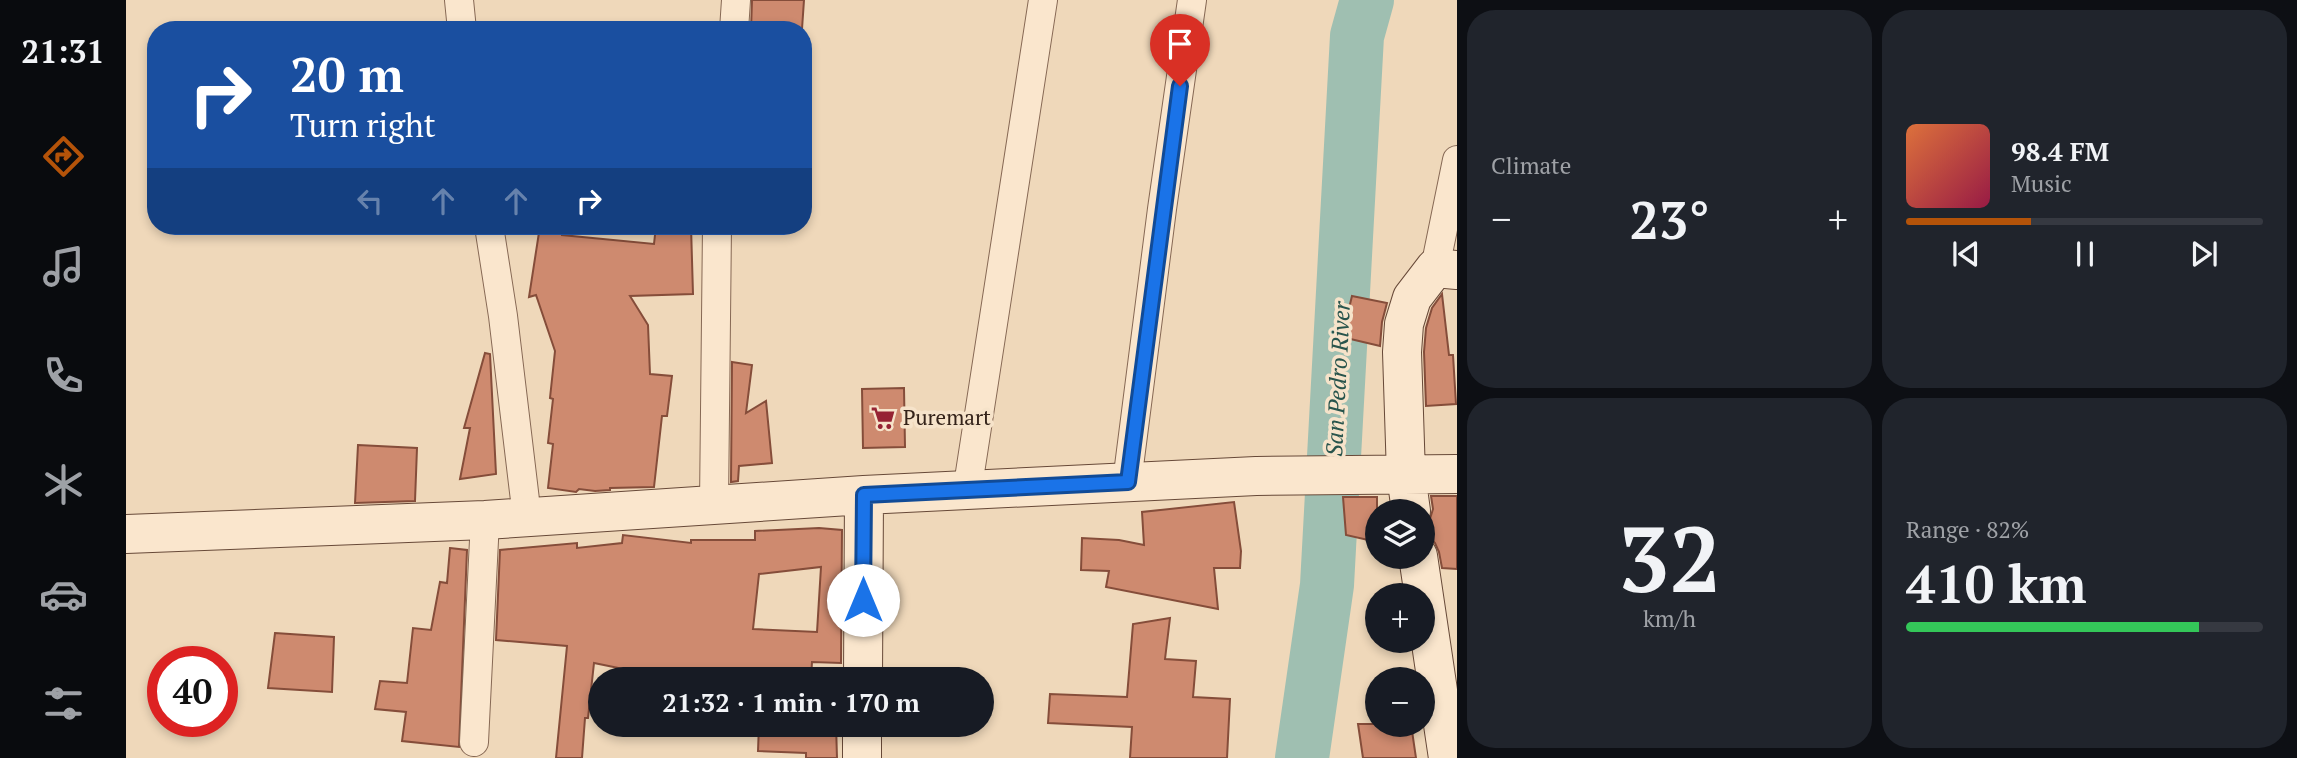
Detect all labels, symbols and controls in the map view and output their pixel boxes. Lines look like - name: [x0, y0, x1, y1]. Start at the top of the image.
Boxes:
- pin: [1150, 14, 1210, 86]
- icon: arrive: [1161, 25, 1199, 63]
- text: 21:31: [21, 30, 105, 72]
- text: 20 m: [290, 41, 404, 106]
- icon: right: [175, 49, 266, 140]
- text: Turn right: [290, 104, 436, 146]
- icon: directions: [39, 132, 88, 181]
- text: 98.4 FM: [2011, 134, 2109, 168]
- text: Climate: [1491, 150, 1571, 181]
- text: Music: [2011, 168, 2072, 199]
- icon: left: [351, 182, 389, 220]
- icon: ahead: [424, 182, 462, 220]
- icon: ahead: [497, 182, 535, 220]
- icon: right: [570, 182, 608, 220]
- text: 23°: [1629, 185, 1710, 254]
- text: −: [1491, 194, 1511, 244]
- text: +: [1828, 194, 1848, 244]
- icon: previous: [1947, 235, 1985, 273]
- icon: pause: [2066, 235, 2104, 273]
- icon: next: [2185, 235, 2223, 273]
- icon: music: [39, 242, 88, 291]
- water label: San Pedro River: [1318, 300, 1357, 457]
- icon: phone: [39, 351, 88, 400]
- place label: Puremart: [903, 403, 991, 431]
- supermarket icon: Puremart: [869, 404, 897, 432]
- icon: climate: [39, 460, 88, 509]
- text: 32: [1618, 497, 1721, 618]
- map controls: [1365, 499, 1435, 737]
- button: layers: [1365, 499, 1435, 569]
- text: Range · 82%: [1906, 514, 2029, 545]
- text: 410 km: [1906, 549, 2087, 618]
- position arrow: [826, 563, 900, 637]
- icon: car: [39, 570, 88, 619]
- button: +: [1365, 583, 1435, 653]
- text: km/h: [1643, 603, 1696, 634]
- speed limit sign: 40: [147, 646, 238, 737]
- button: −: [1365, 667, 1435, 737]
- icon: filters: [39, 679, 88, 728]
- text: 21:32 · 1 min · 170 m: [662, 685, 920, 719]

